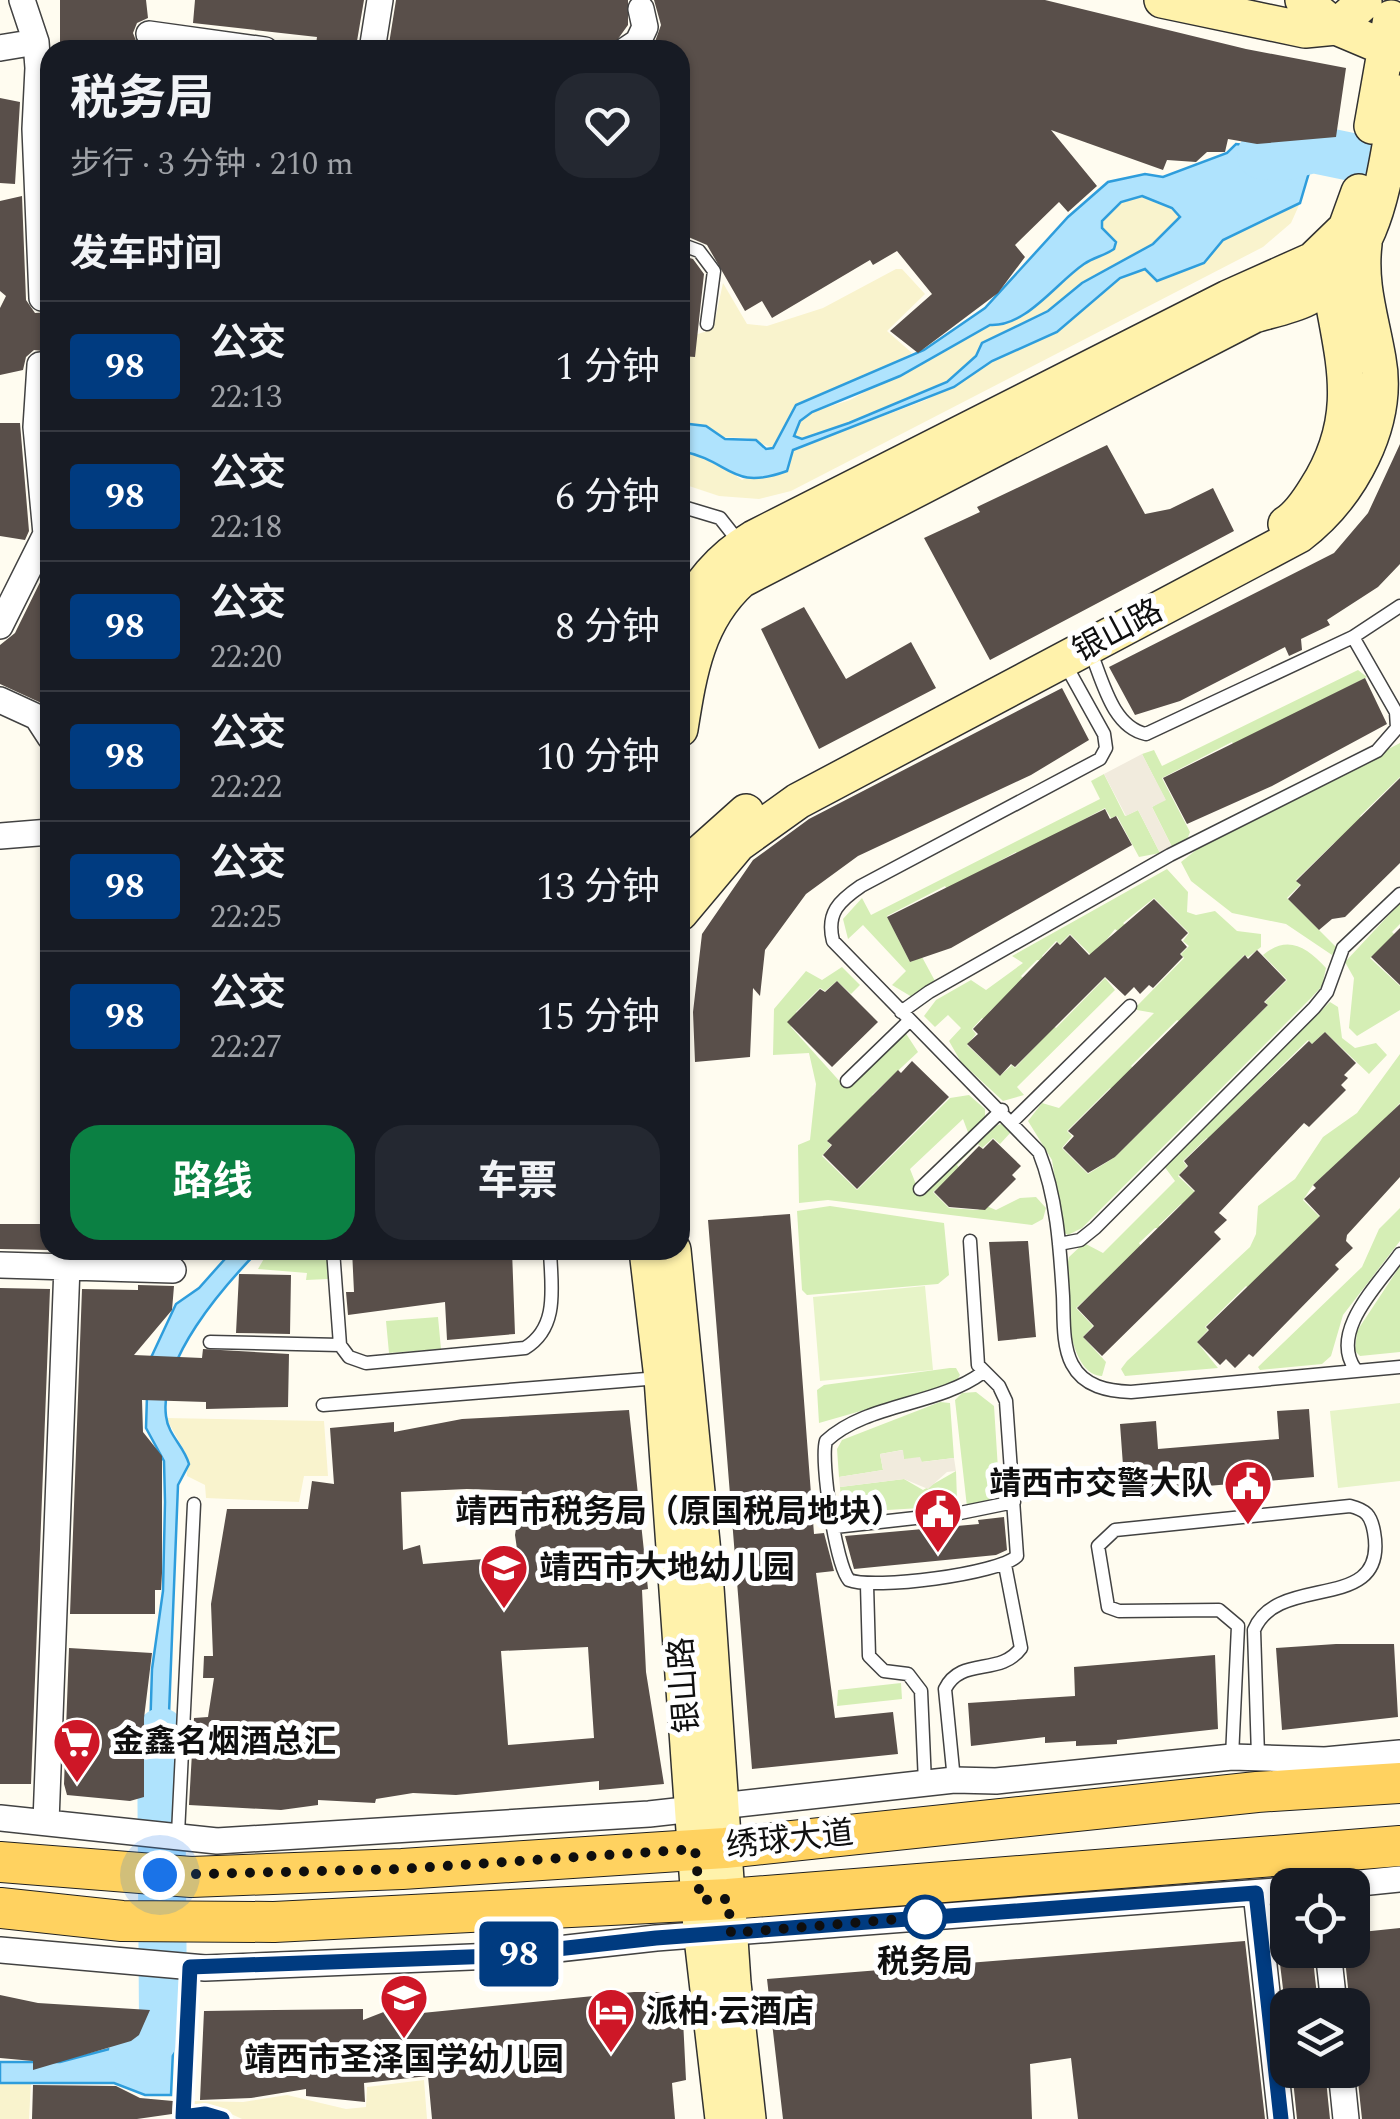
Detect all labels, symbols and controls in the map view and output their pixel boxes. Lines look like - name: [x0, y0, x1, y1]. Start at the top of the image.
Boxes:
- text: 税务局: [70, 63, 214, 136]
- button: heart: [555, 73, 660, 178]
- text: 步行 · 3 分钟 · 210 m: [70, 140, 354, 189]
- text: 发车时间: [70, 226, 222, 284]
- text: 公交: [210, 315, 286, 373]
- text: 1 分钟: [555, 339, 660, 397]
- text: 98: [105, 340, 145, 393]
- text: 22:13: [210, 373, 282, 422]
- text: 公交: [210, 445, 286, 503]
- text: 6 分钟: [555, 469, 660, 527]
- text: 98: [105, 470, 145, 523]
- text: 22:18: [210, 503, 282, 552]
- text: 公交: [210, 575, 286, 633]
- street label: 银山路: [1064, 587, 1172, 675]
- text: 8 分钟: [555, 599, 660, 657]
- text: 98: [105, 600, 145, 653]
- text: 22:20: [210, 633, 282, 682]
- text: 公交: [210, 705, 286, 763]
- text: 10 分钟: [536, 729, 660, 787]
- text: 98: [105, 730, 145, 783]
- text: 22:22: [210, 763, 282, 812]
- text: 公交: [210, 835, 286, 893]
- text: 13 分钟: [536, 859, 660, 917]
- text: 98: [105, 860, 145, 913]
- text: 22:25: [210, 893, 282, 942]
- text: 公交: [210, 965, 286, 1023]
- text: 15 分钟: [536, 989, 660, 1047]
- text: 98: [105, 990, 145, 1043]
- text: 22:27: [210, 1023, 282, 1072]
- button: 路线: [70, 1125, 355, 1240]
- button: 车票: [375, 1125, 660, 1240]
- public building icon: 靖西市交警大队: [1222, 1458, 1274, 1526]
- place label: 靖西市交警大队: [989, 1460, 1213, 1509]
- public building icon: 靖西市税务局（原国税局地块）: [912, 1486, 964, 1554]
- place label: 靖西市税务局（原国税局地块）: [455, 1488, 903, 1537]
- school or university icon: 靖西市大地幼儿园: [478, 1542, 530, 1610]
- place label: 靖西市大地幼儿园: [539, 1544, 795, 1593]
- street label: 银山路: [657, 1635, 713, 1735]
- supermarket icon: 金鑫名烟酒总汇: [51, 1716, 103, 1784]
- place label: 金鑫名烟酒总汇: [112, 1718, 336, 1767]
- street label: 绣球大道: [724, 1809, 856, 1871]
- your location: [135, 1850, 185, 1900]
- map controls: [1270, 1868, 1370, 2088]
- button: locate: [1270, 1868, 1370, 1968]
- marker: 税务局: [904, 1896, 946, 1938]
- line badge: 98: [474, 1922, 564, 1986]
- text: 98: [499, 1928, 539, 1981]
- place label: 税务局: [877, 1938, 973, 1987]
- school or university icon: 靖西市圣泽国学幼儿园: [378, 1972, 430, 2040]
- hotel icon: 派柏·云酒店: [585, 1986, 637, 2054]
- place label: 派柏·云酒店: [646, 1988, 814, 2037]
- button: layers: [1270, 1988, 1370, 2088]
- place label: 靖西市圣泽国学幼儿园: [244, 2036, 564, 2085]

